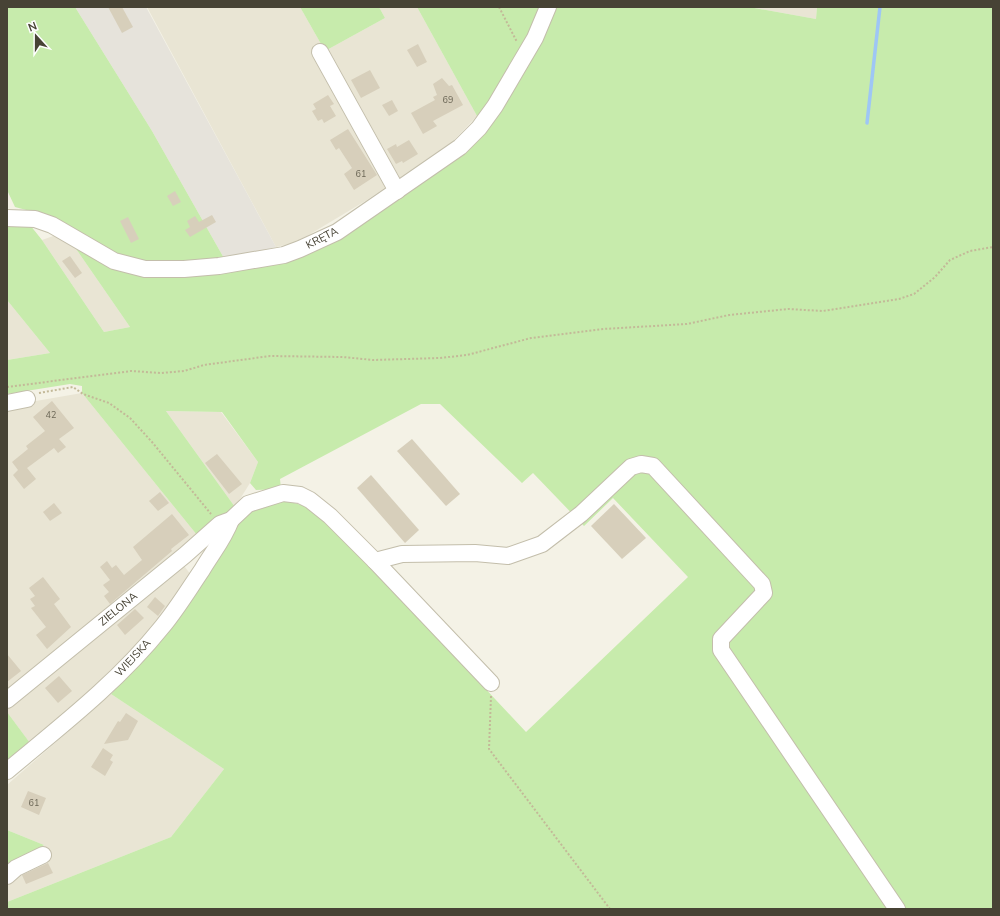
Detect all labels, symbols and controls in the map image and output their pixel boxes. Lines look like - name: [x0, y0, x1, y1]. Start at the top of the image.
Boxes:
- north arrow: [16, 16, 56, 56]
- text: N: [26, 19, 39, 36]
- house number: 69: [443, 94, 453, 106]
- house number: 61: [356, 168, 366, 180]
- street label: KRĘTA: [303, 224, 341, 252]
- house number: 42: [46, 409, 56, 421]
- street label: ZIELONA: [95, 589, 141, 629]
- street label: WIEJSKA: [112, 636, 154, 680]
- house number: 61: [29, 797, 39, 809]

